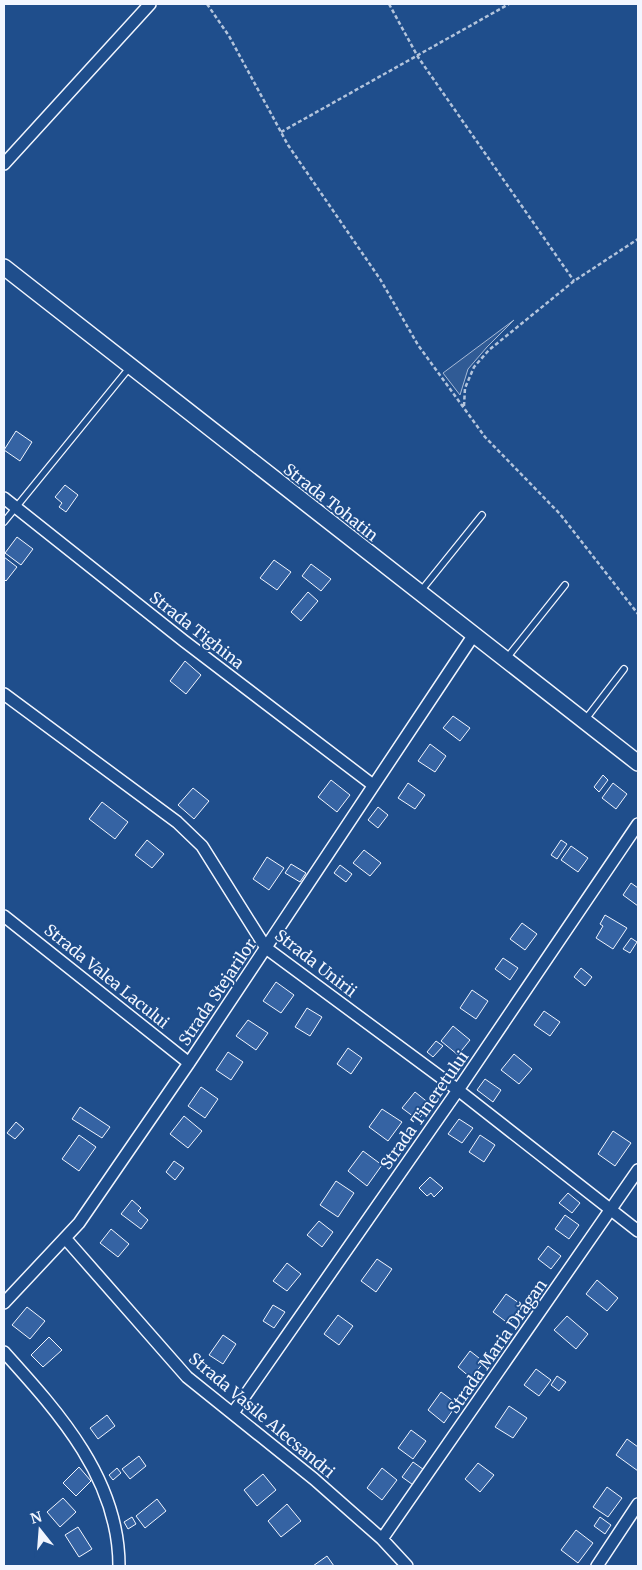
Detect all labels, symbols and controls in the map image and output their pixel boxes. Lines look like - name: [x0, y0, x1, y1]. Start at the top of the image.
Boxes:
- street label: Strada Tohatin: [280, 459, 383, 545]
- street label: Strada Tighina: [146, 587, 248, 673]
- street label: Strada Valea Lacului: [41, 920, 173, 1032]
- street label: Strada Unirii: [271, 925, 361, 1001]
- street label: Strada Stejarilor: [174, 935, 260, 1049]
- street label: Strada Tineretului: [376, 1047, 472, 1173]
- street label: Strada Maria Drăgan: [443, 1275, 551, 1417]
- street label: Strada Vasile Alecsandri: [185, 1348, 339, 1482]
- north arrow: [15, 1505, 65, 1555]
- text: N: [28, 1507, 44, 1528]

